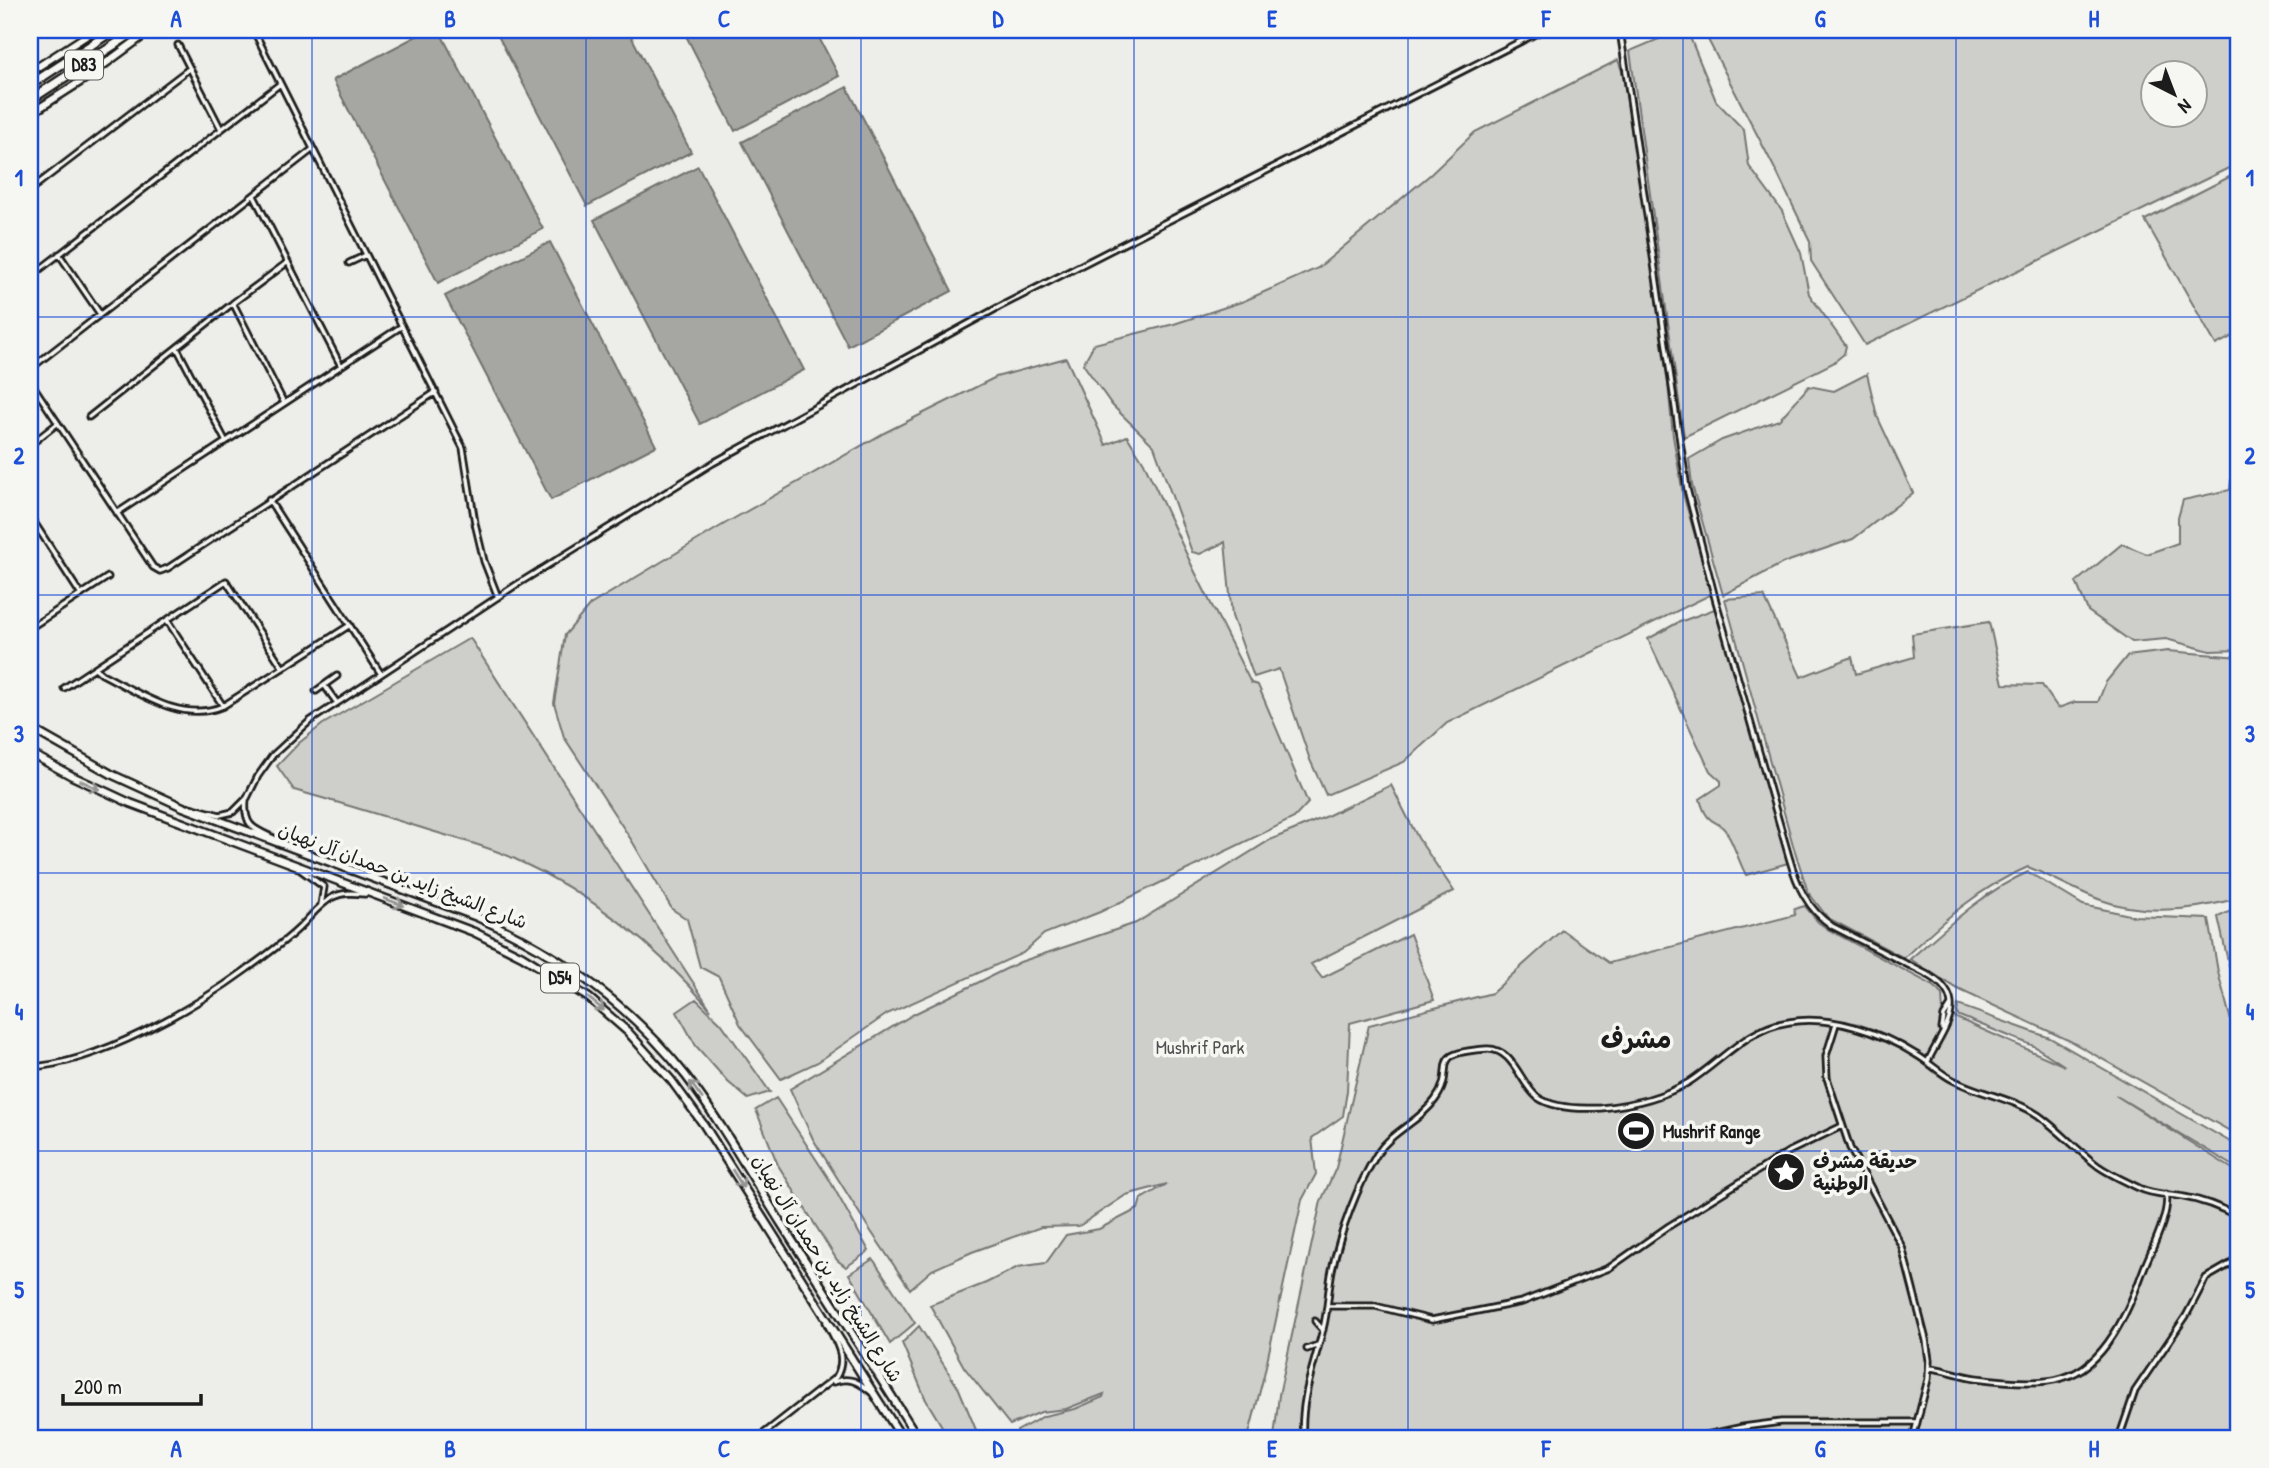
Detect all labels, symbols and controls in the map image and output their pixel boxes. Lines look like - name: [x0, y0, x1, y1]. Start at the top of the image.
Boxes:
- text: A: [170, 3, 182, 34]
- text: B: [444, 3, 456, 34]
- text: C: [718, 3, 730, 34]
- text: D: [993, 3, 1005, 34]
- text: E: [1267, 3, 1278, 34]
- text: F: [1541, 3, 1552, 34]
- text: G: [1814, 3, 1826, 34]
- text: H: [2089, 3, 2100, 34]
- road number: D83: [65, 51, 103, 80]
- north arrow: [2140, 60, 2210, 130]
- text: N: [2173, 94, 2198, 120]
- text: 1: [15, 162, 23, 193]
- text: 1: [2246, 162, 2254, 193]
- text: 2: [14, 440, 25, 471]
- text: 2: [2245, 440, 2256, 471]
- text: 3: [14, 718, 24, 749]
- text: 3: [2245, 718, 2255, 749]
- one-way arrow: [79, 779, 100, 792]
- street label: شارع الشيخ زايد بن حمدان آل نهيان: [275, 815, 531, 935]
- one-way arrow: [382, 897, 404, 909]
- road number: D54: [541, 964, 579, 993]
- text: 4: [15, 996, 24, 1027]
- one-way arrow: [586, 996, 604, 1011]
- text: 4: [2246, 996, 2255, 1027]
- district label: مشرف: [1601, 1021, 1671, 1056]
- park label: Mushrif Park: [1156, 1034, 1244, 1060]
- one-way arrow: [689, 1081, 703, 1100]
- sports icon: Mushrif Range: [1615, 1110, 1657, 1152]
- place label: Mushrif Range: [1663, 1118, 1761, 1145]
- place label: حديقة مشرف الوطنية: [1813, 1148, 1917, 1196]
- street label: شارع الشيخ زايد بن حمدان آل نهيان: [746, 1149, 909, 1388]
- place icon: حديقة مشرف الوطنية: [1765, 1151, 1807, 1193]
- one-way arrow: [732, 1169, 746, 1189]
- text: 5: [14, 1274, 24, 1305]
- text: 5: [2245, 1274, 2255, 1305]
- scale bar: [63, 1363, 201, 1407]
- text: 200 m: [74, 1372, 122, 1401]
- text: A: [170, 1433, 182, 1464]
- text: B: [444, 1433, 456, 1464]
- text: C: [718, 1433, 730, 1464]
- text: D: [993, 1433, 1005, 1464]
- text: E: [1267, 1433, 1278, 1464]
- text: F: [1541, 1433, 1552, 1464]
- text: G: [1814, 1433, 1826, 1464]
- text: H: [2089, 1433, 2100, 1464]

